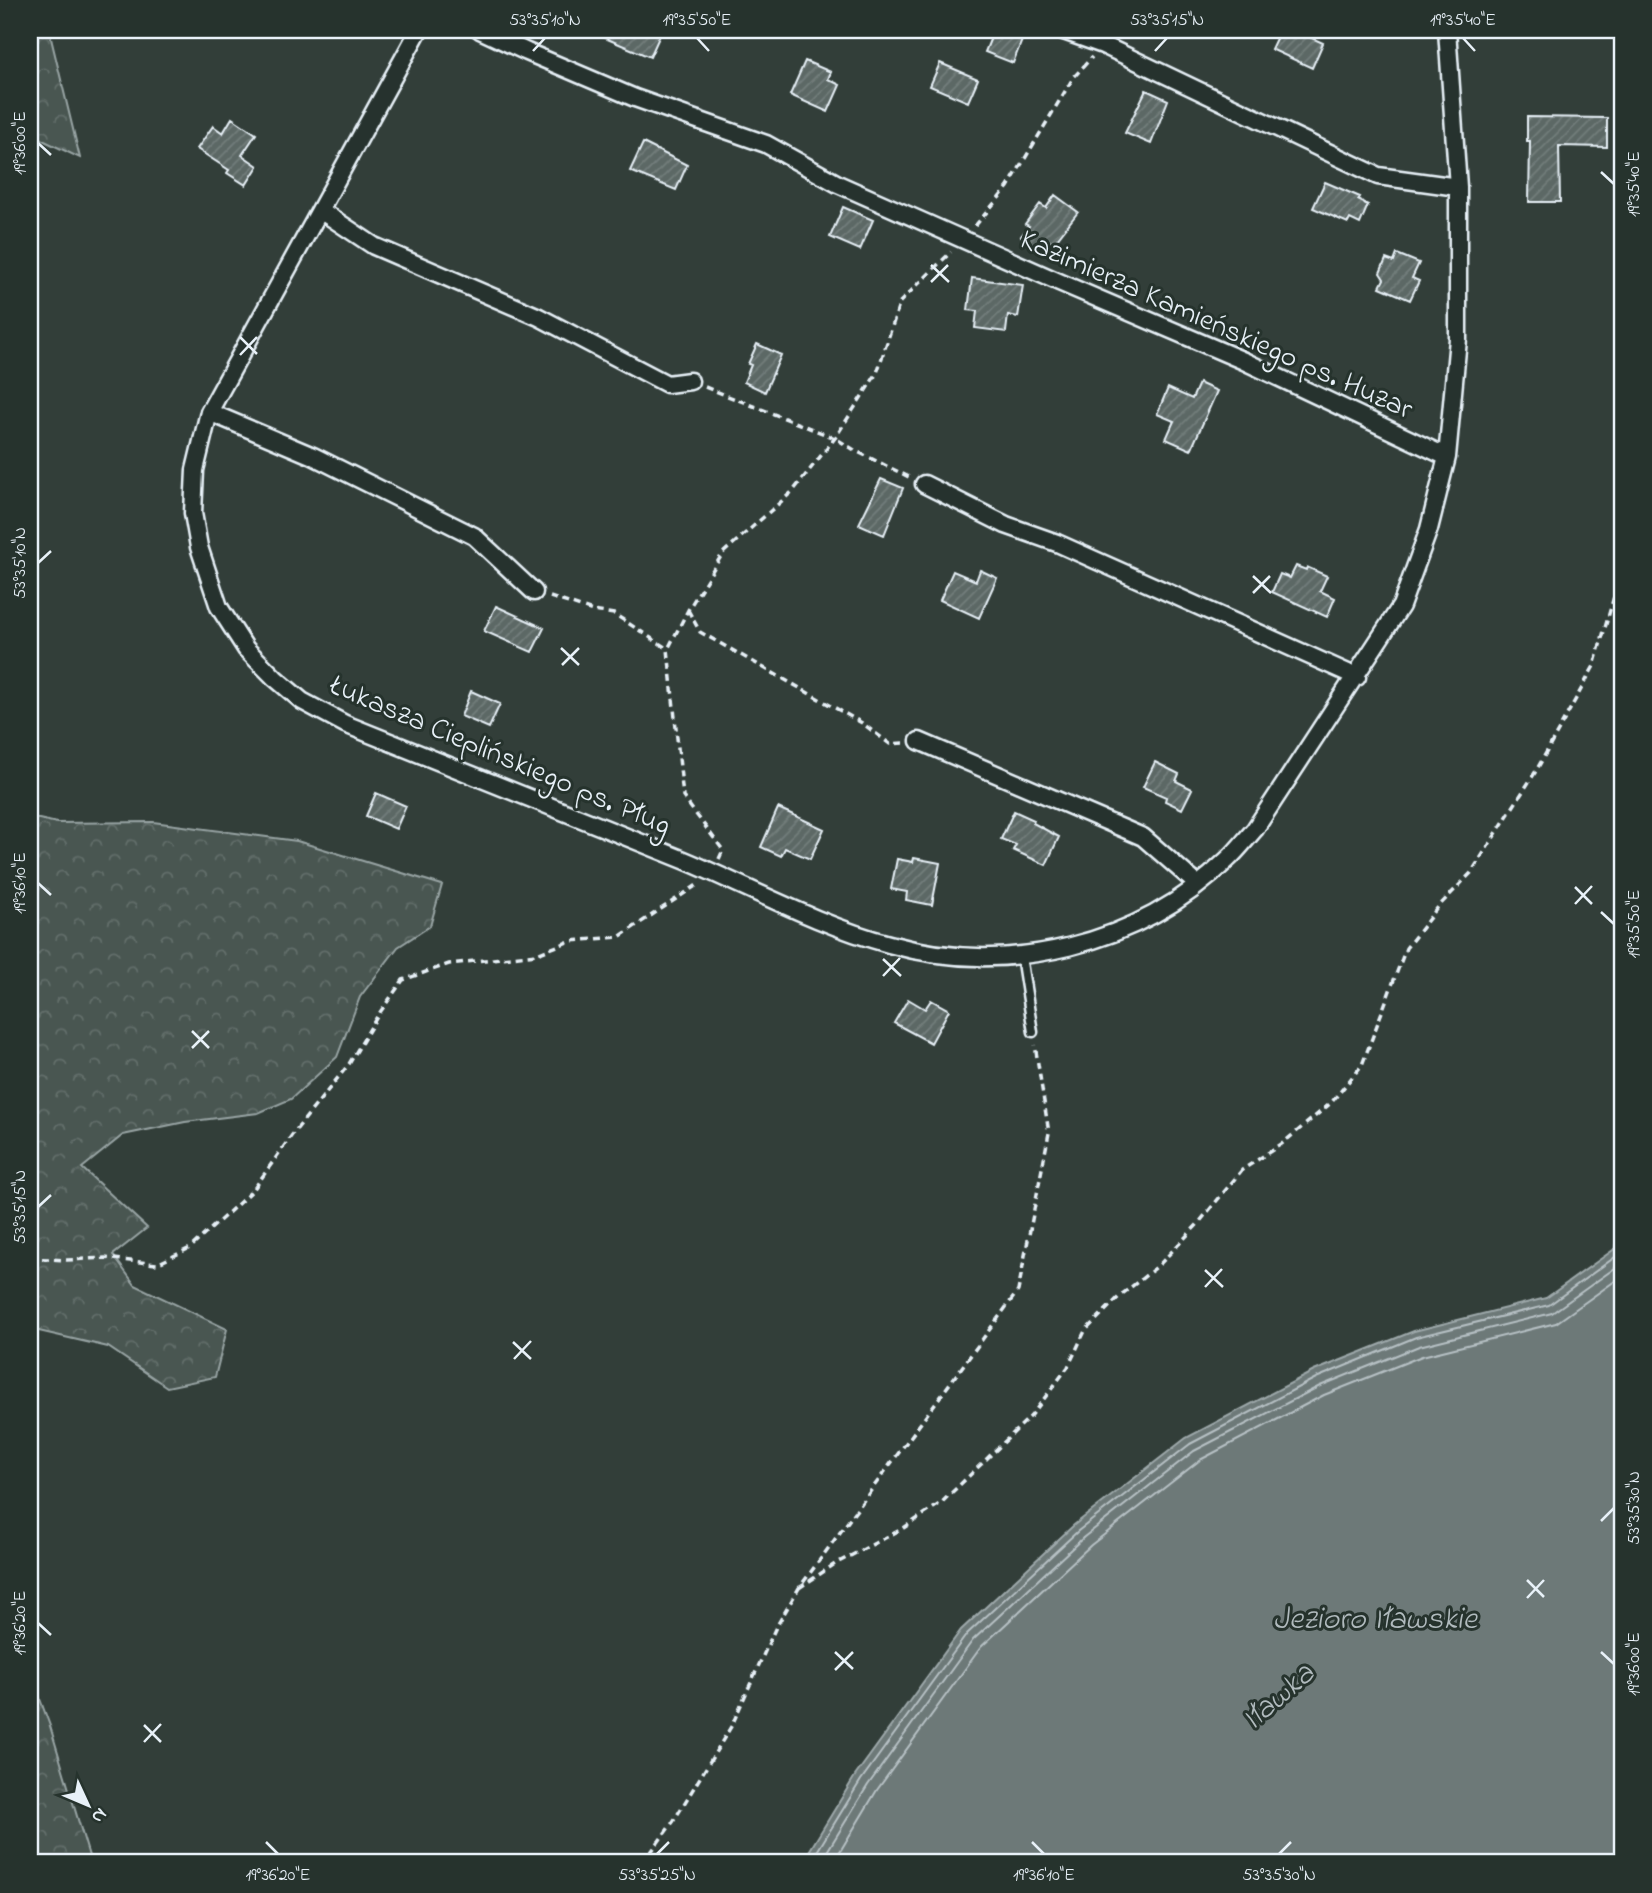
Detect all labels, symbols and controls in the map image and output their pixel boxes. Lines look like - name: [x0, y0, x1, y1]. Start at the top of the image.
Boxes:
- text: 53°35'10"N: [509, 8, 581, 34]
- text: 19°35'50"E: [663, 8, 731, 34]
- text: 53°35'15"N: [1130, 8, 1204, 34]
- text: 19°35'40"E: [1430, 8, 1496, 34]
- text: 19°36'00"E: [8, 111, 34, 175]
- text: 19°35'40"E: [1622, 151, 1648, 217]
- street label: Kazimierza Kamieńskiego ps. Huzar: [1012, 219, 1420, 433]
- text: 53°35'10"N: [8, 527, 34, 599]
- street label: Łukasza Cieplińskiego ps. Pług: [321, 664, 677, 849]
- text: 19°36'10"E: [8, 852, 34, 914]
- text: 19°35'50"E: [1622, 890, 1648, 958]
- text: 53°35'15"N: [8, 1170, 34, 1244]
- text: 53°35'30"N: [1622, 1471, 1648, 1545]
- text: 19°36'20"E: [8, 1590, 34, 1656]
- water label: Jezioro Iławskie: [1273, 1597, 1479, 1644]
- text: 19°36'00"E: [1622, 1632, 1648, 1696]
- water label: Iławka: [1232, 1652, 1327, 1743]
- north arrow: [52, 1770, 122, 1840]
- text: N: [84, 1801, 113, 1829]
- text: 19°36'20"E: [245, 1863, 311, 1889]
- text: 53°35'25"N: [618, 1863, 696, 1889]
- text: 19°36'10"E: [1013, 1863, 1075, 1889]
- text: 53°35'30"N: [1242, 1863, 1316, 1889]

